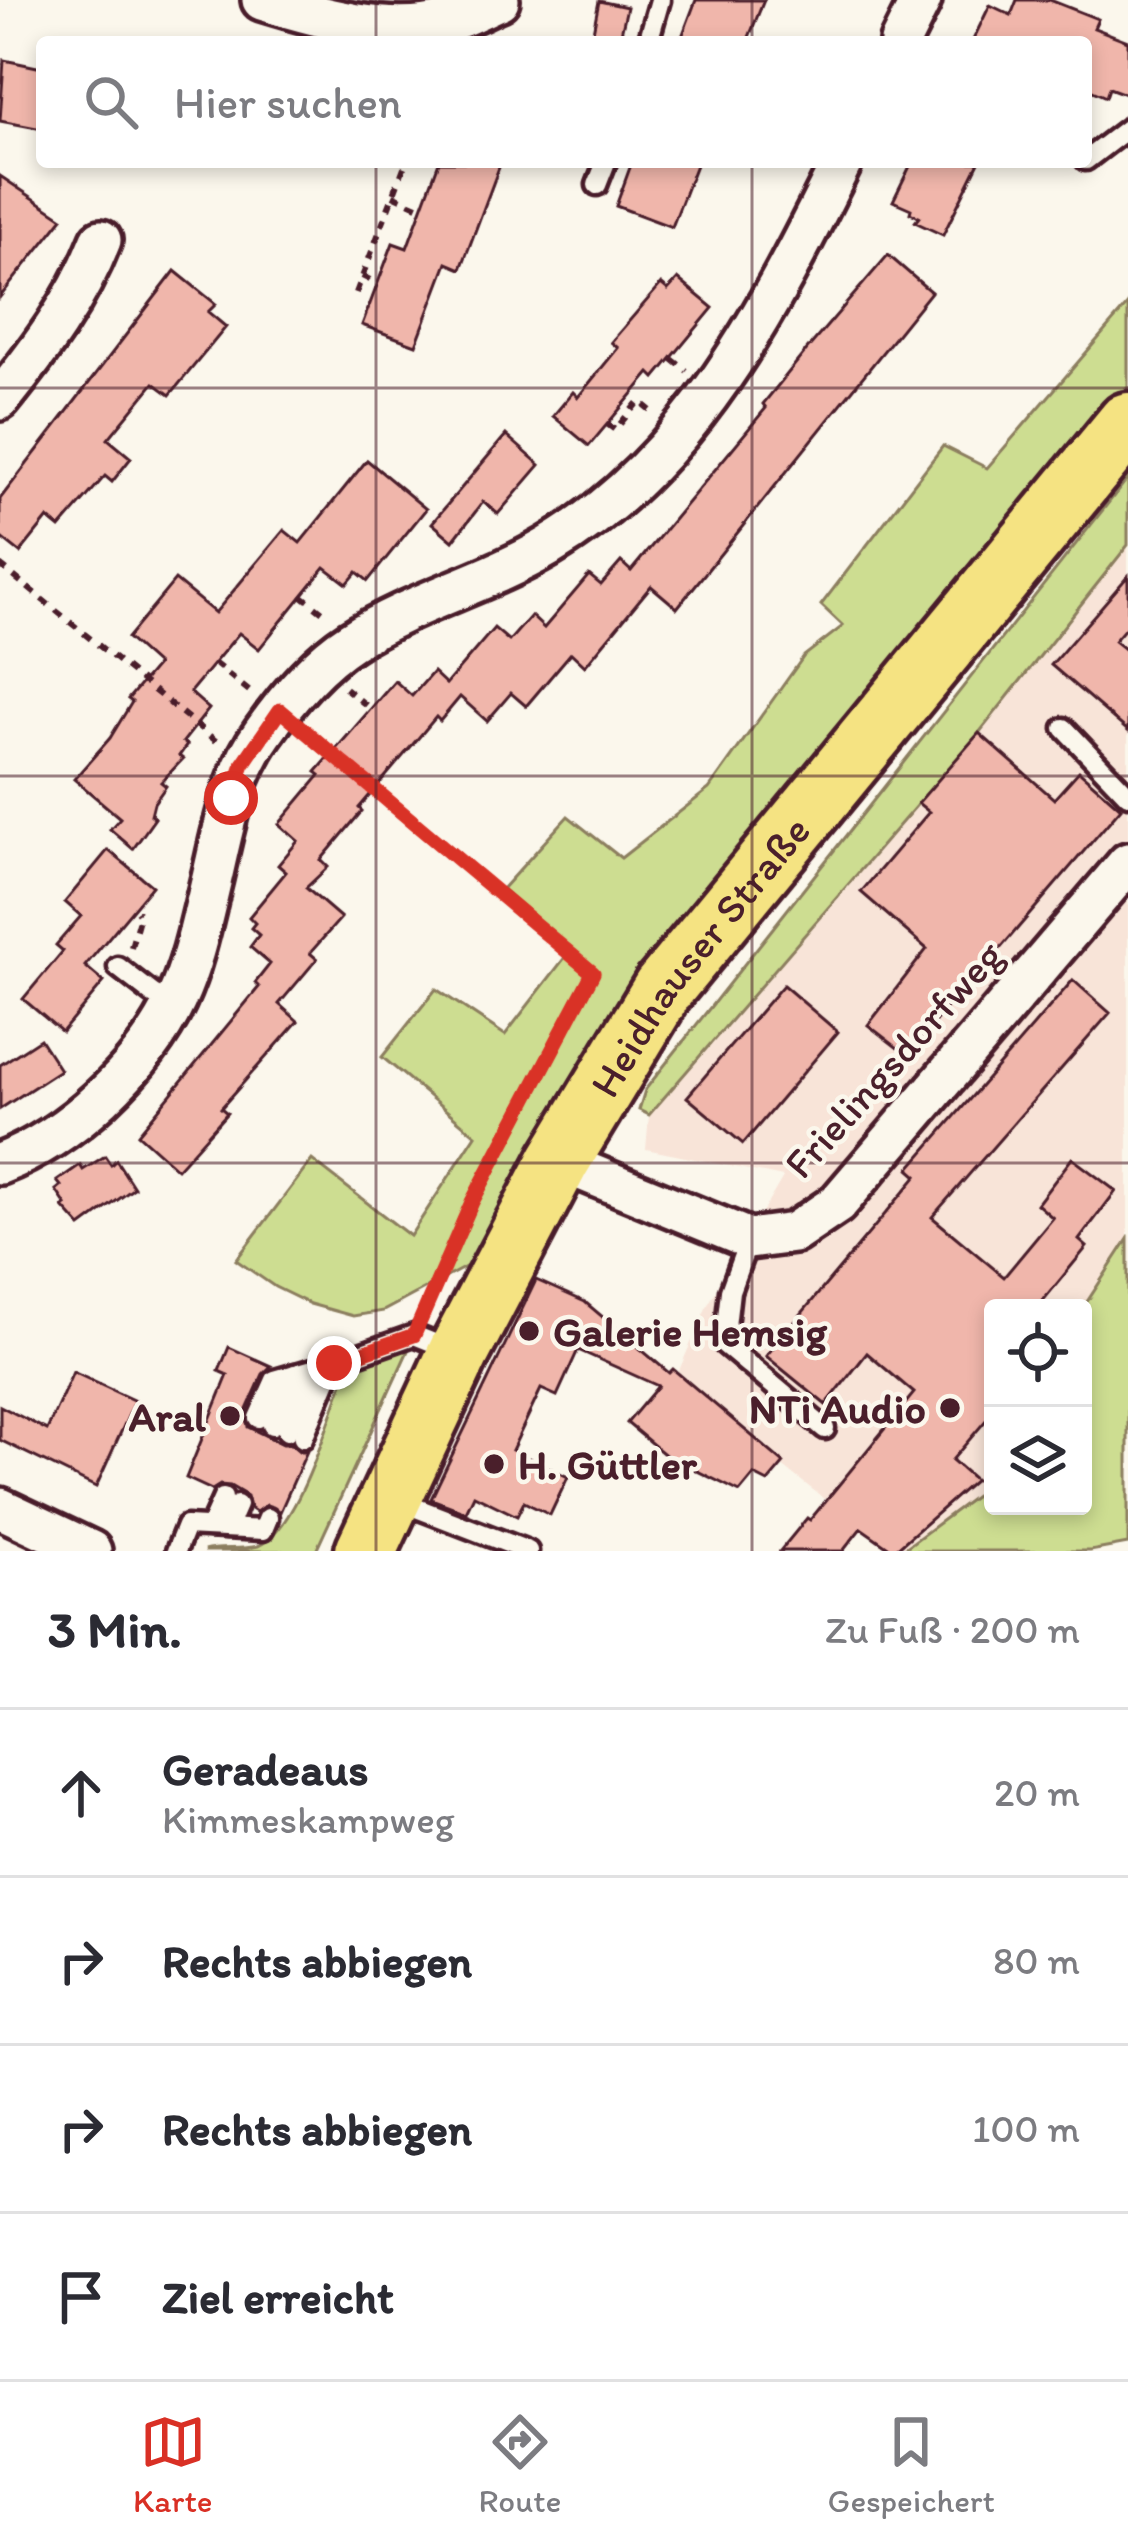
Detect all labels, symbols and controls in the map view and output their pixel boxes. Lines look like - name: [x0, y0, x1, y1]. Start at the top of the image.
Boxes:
- search box: [36, 36, 1092, 168]
- icon: search: [78, 69, 144, 135]
- text: Hier suchen: [174, 75, 402, 129]
- route start: [204, 771, 258, 825]
- street label: Heidhauser Straße: [579, 806, 821, 1106]
- street label: Frielingsdorfweg: [773, 930, 1014, 1189]
- map controls: [984, 1299, 1092, 1515]
- button: locate: [984, 1299, 1092, 1407]
- place label: Galerie Hemsig: [553, 1306, 827, 1357]
- marker: Galerie Hemsig: [516, 1318, 542, 1344]
- route end: [307, 1336, 361, 1390]
- place label: NTi Audio: [749, 1383, 926, 1434]
- place label: Aral: [129, 1391, 206, 1442]
- marker: NTi Audio: [937, 1395, 963, 1421]
- marker: Aral: [217, 1403, 243, 1429]
- button: layers: [984, 1407, 1092, 1515]
- place label: H. Güttler: [518, 1439, 698, 1490]
- marker: H. Güttler: [481, 1451, 507, 1477]
- text: 3 Min.: [48, 1599, 182, 1660]
- text: Zu Fuß · 200 m: [825, 1606, 1080, 1653]
- text: Geradeaus: [162, 1742, 369, 1796]
- icon: ahead: [48, 1760, 114, 1826]
- text: 20 m: [994, 1769, 1080, 1816]
- text: Kimmeskampweg: [162, 1796, 455, 1843]
- icon: right: [48, 1928, 114, 1994]
- text: Rechts abbiegen: [162, 1934, 472, 1988]
- text: 80 m: [993, 1937, 1080, 1984]
- icon: right: [48, 2096, 114, 2162]
- text: Rechts abbiegen: [162, 2102, 472, 2156]
- text: 100 m: [972, 2105, 1080, 2152]
- icon: arrive: [48, 2264, 114, 2330]
- text: Ziel erreicht: [162, 2270, 394, 2324]
- tab: Karte: [133, 2409, 212, 2520]
- tab: Route: [479, 2409, 562, 2520]
- tab: Gespeichert: [828, 2409, 995, 2520]

